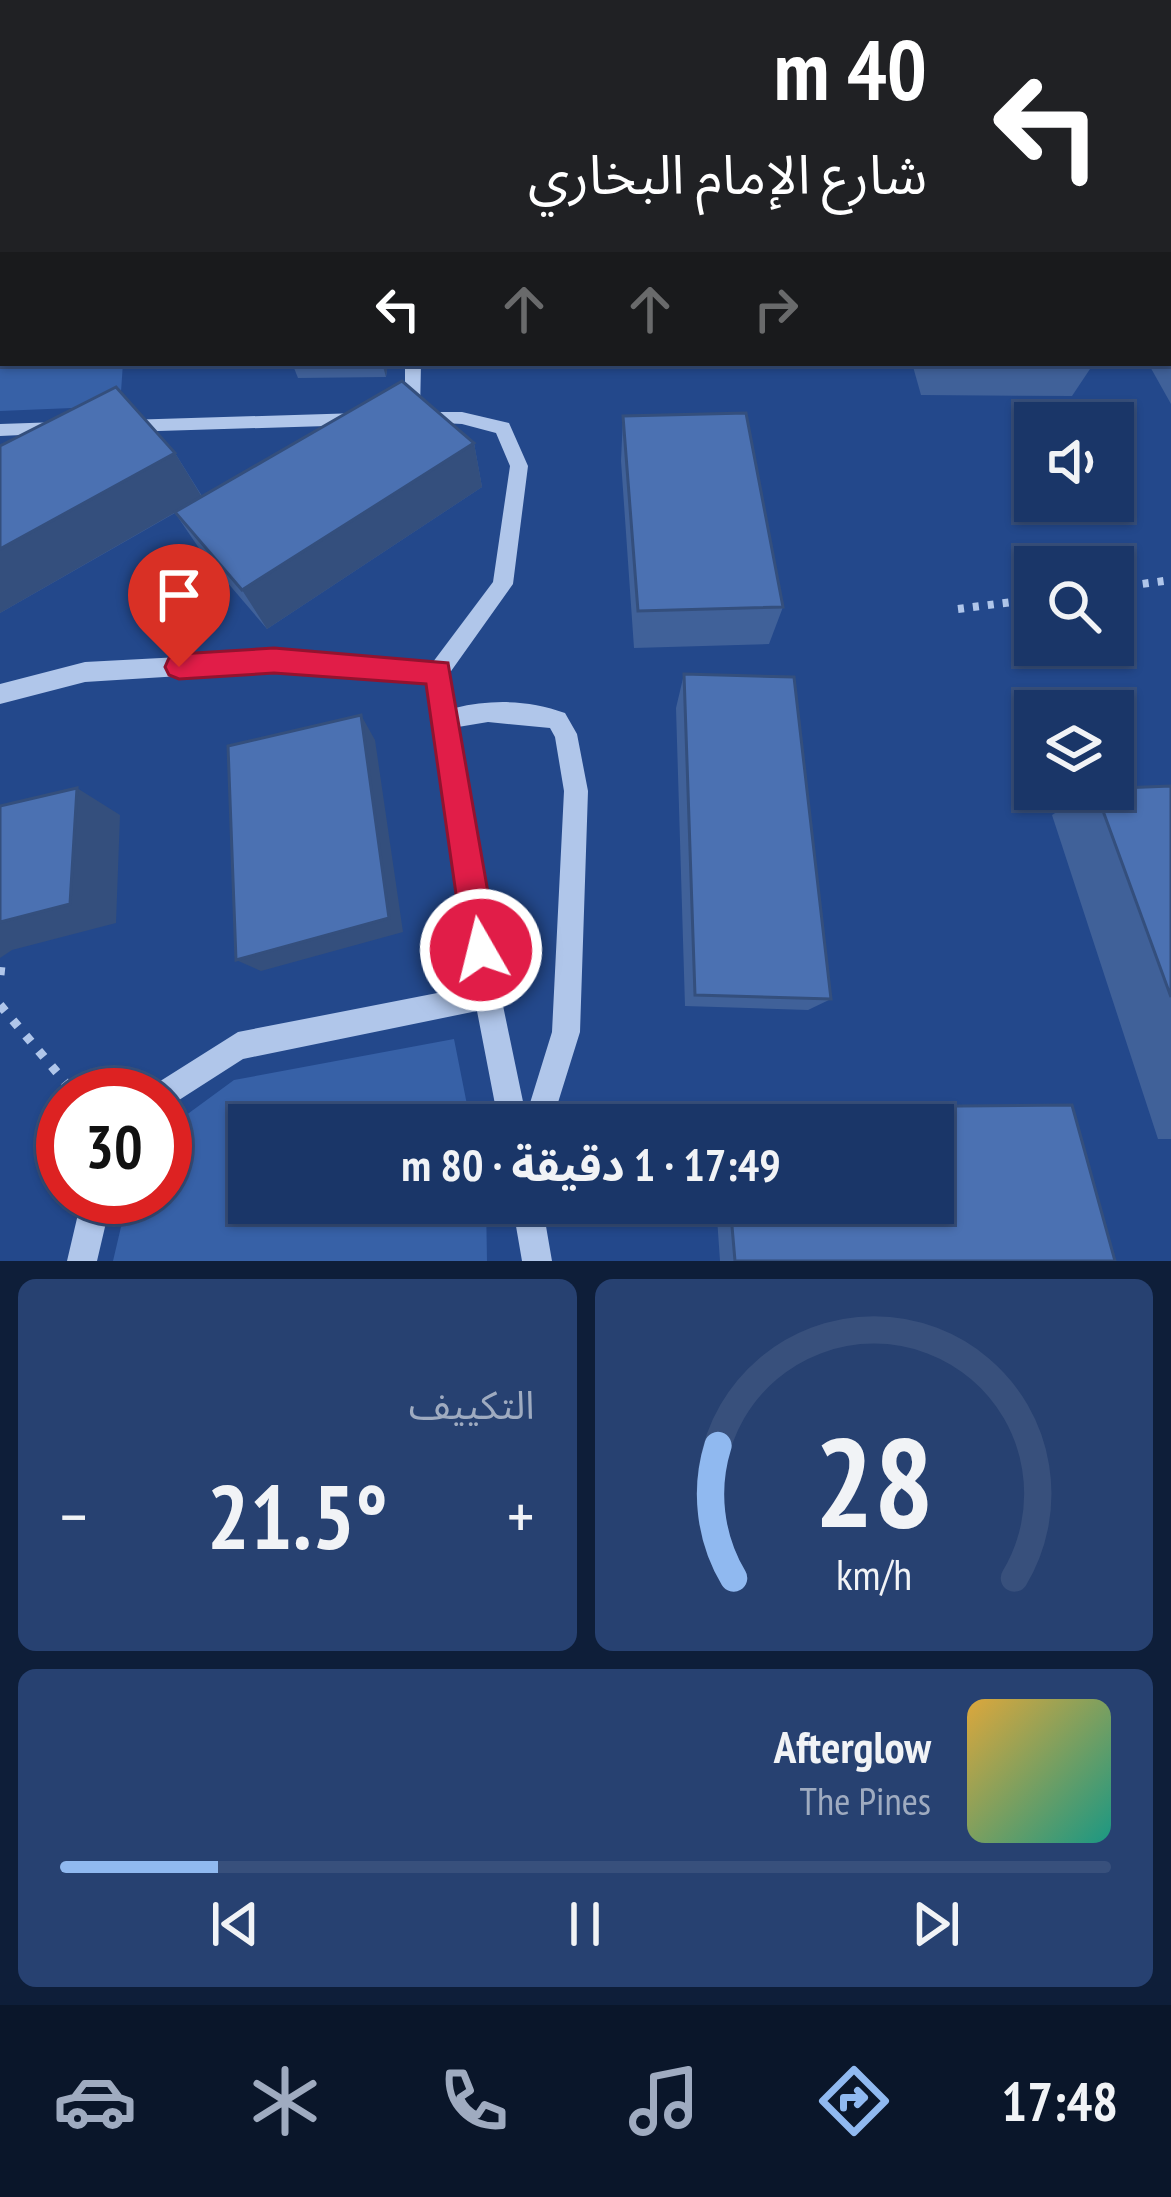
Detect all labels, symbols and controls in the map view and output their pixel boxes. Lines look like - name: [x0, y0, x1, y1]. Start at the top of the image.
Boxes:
- text: 40 m: [774, 14, 927, 123]
- icon: left: [969, 48, 1125, 204]
- text: شارع الإمام البخاري: [528, 139, 927, 209]
- icon: left: [365, 276, 431, 342]
- icon: ahead: [491, 276, 557, 342]
- icon: ahead: [617, 276, 683, 342]
- icon: right: [743, 276, 809, 342]
- map controls: [1014, 402, 1134, 810]
- button: sound: [1014, 402, 1134, 522]
- pin: [128, 544, 230, 667]
- button: search: [1014, 546, 1134, 666]
- icon: arrive: [146, 562, 212, 628]
- button: layers: [1014, 690, 1134, 810]
- position arrow: [418, 887, 544, 1013]
- speed limit sign: 30: [36, 1068, 192, 1224]
- text: 17:49 · 1 دقيقة · 80 m: [401, 1135, 781, 1193]
- text: التكييف: [409, 1379, 535, 1430]
- text: 28: [814, 1400, 933, 1561]
- text: 21.5°: [207, 1457, 388, 1574]
- text: −: [60, 1473, 87, 1558]
- text: +: [507, 1473, 535, 1558]
- text: km/h: [836, 1546, 912, 1602]
- text: Afterglow: [774, 1717, 931, 1775]
- text: The Pines: [800, 1775, 931, 1826]
- icon: previous: [202, 1891, 268, 1957]
- icon: pause: [552, 1891, 618, 1957]
- icon: next: [903, 1891, 969, 1957]
- icon: car: [53, 2059, 137, 2143]
- icon: climate: [243, 2059, 327, 2143]
- icon: phone: [432, 2059, 516, 2143]
- icon: music: [622, 2059, 706, 2143]
- icon: directions: [812, 2059, 896, 2143]
- text: 17:48: [1001, 2066, 1118, 2136]

